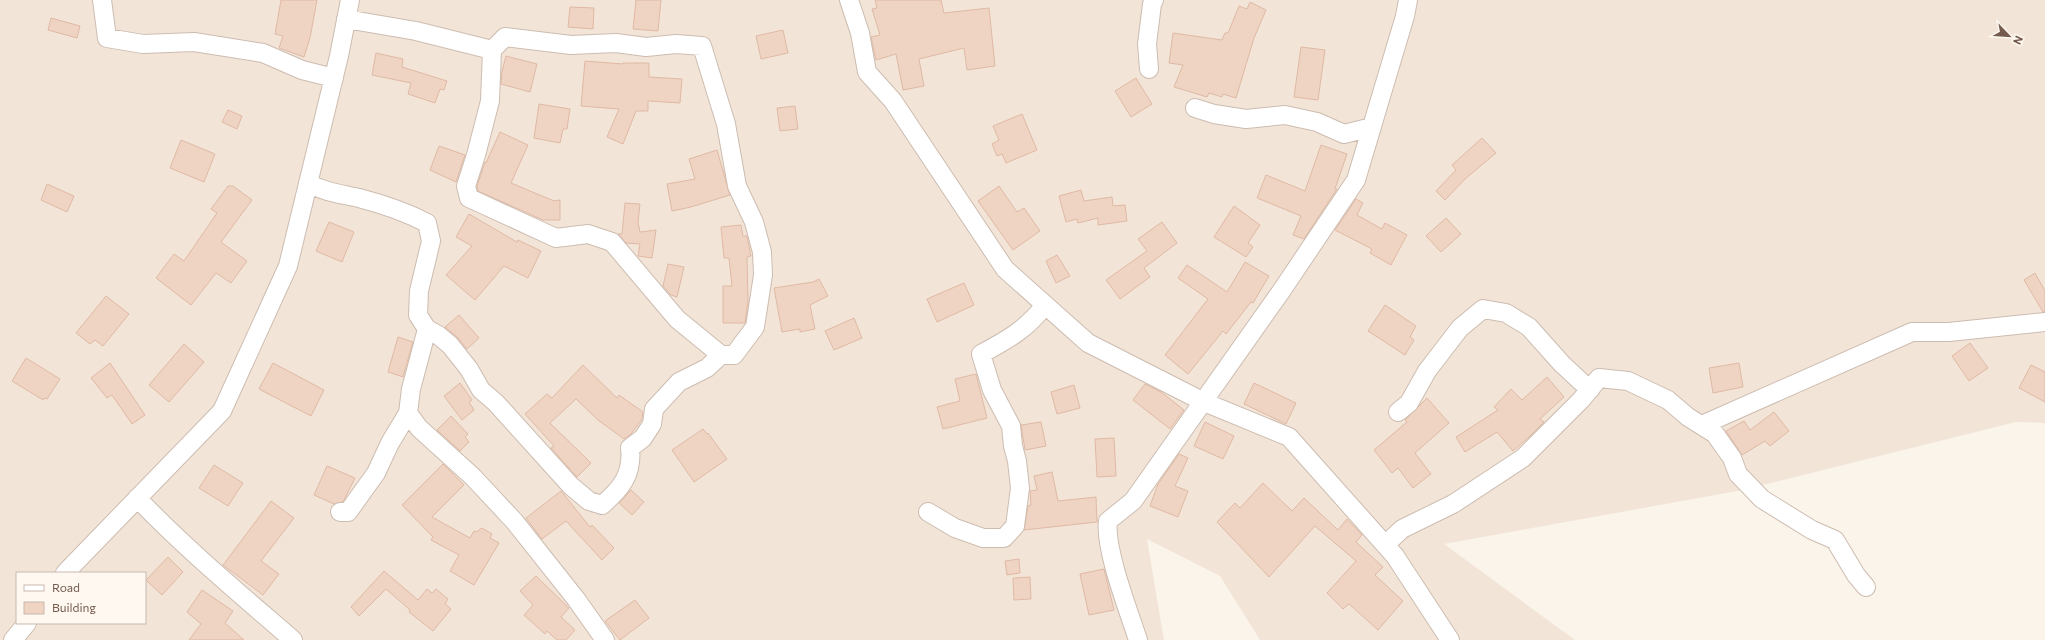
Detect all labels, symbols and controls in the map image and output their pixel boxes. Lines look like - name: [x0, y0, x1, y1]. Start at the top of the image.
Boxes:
- north arrow: [1989, 16, 2029, 56]
- text: N: [2011, 34, 2026, 47]
- legend: [16, 572, 146, 624]
- text: Road: [52, 580, 80, 594]
- text: Building: [52, 600, 96, 614]

